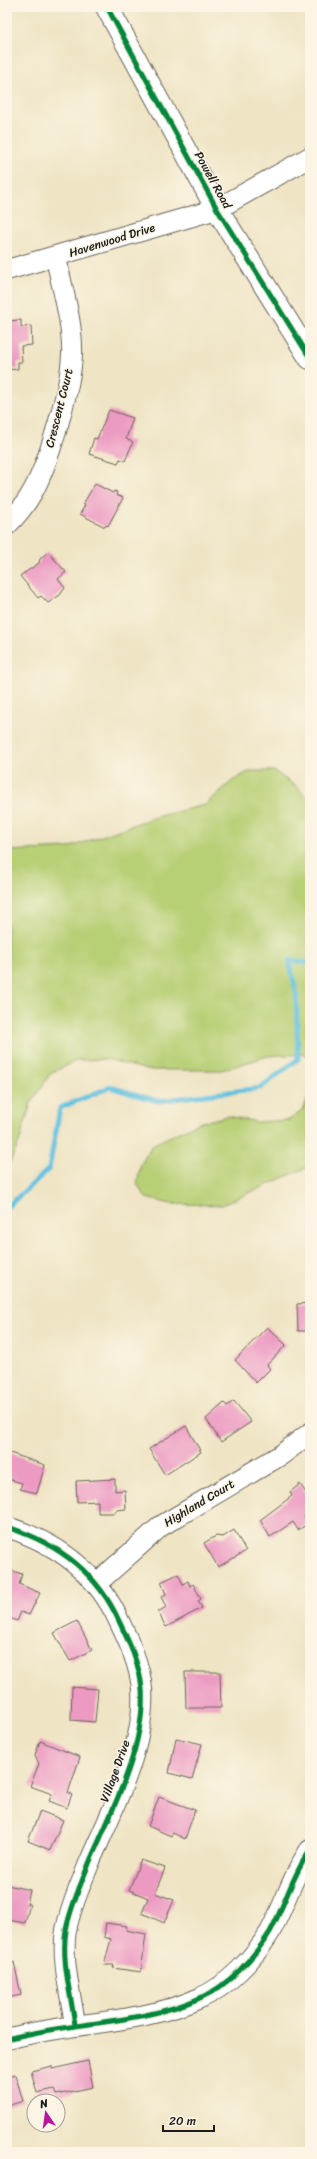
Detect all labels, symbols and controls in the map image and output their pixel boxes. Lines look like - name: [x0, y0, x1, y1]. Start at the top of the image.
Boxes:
- street label: Powell Road: [188, 147, 239, 215]
- street label: Havenwood Drive: [66, 216, 158, 264]
- street label: Crescent Court: [39, 366, 79, 450]
- street label: Highland Court: [159, 1473, 239, 1533]
- street label: Village Drive: [93, 1736, 137, 1806]
- north arrow: [26, 2093, 66, 2133]
- text: N: [37, 2094, 50, 2114]
- scale bar: [163, 2107, 214, 2133]
- text: 20 m: [169, 2110, 196, 2132]

